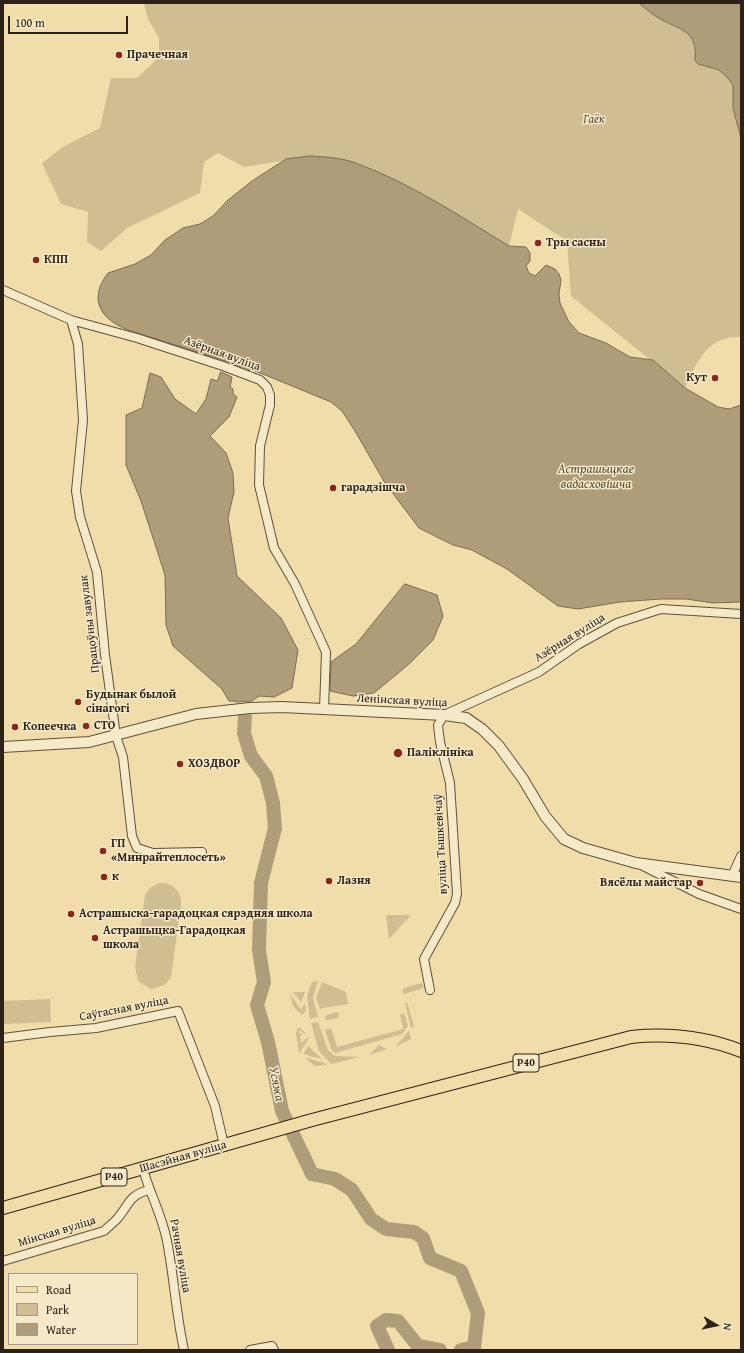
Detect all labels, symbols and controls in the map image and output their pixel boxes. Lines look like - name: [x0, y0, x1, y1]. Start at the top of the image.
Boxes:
- scale bar: [10, 8, 130, 34]
- text: 100 m: [15, 14, 45, 31]
- place label: Прачечная: [127, 48, 188, 62]
- marker: Прачечная: [114, 50, 124, 60]
- park label: Гаёк: [583, 113, 605, 127]
- place label: Тры сасны: [546, 236, 606, 250]
- marker: Тры сасны: [533, 238, 543, 248]
- place label: КПП: [44, 253, 68, 267]
- marker: КПП: [31, 255, 41, 265]
- street label: Азёрная вуліца: [182, 333, 262, 375]
- place label: Кут: [686, 371, 707, 385]
- marker: Кут: [710, 373, 720, 383]
- water label: Астрашыцкае вадасховішча: [558, 462, 634, 493]
- place label: гарадзішча: [341, 481, 405, 495]
- marker: гарадзішча: [328, 483, 338, 493]
- street label: Працоўны завулак: [77, 574, 103, 674]
- street label: Азёрная вуліца: [532, 611, 608, 665]
- place label: Будынак былой сінагогі: [86, 688, 176, 716]
- street label: Ленінская вуліца: [356, 691, 448, 711]
- marker: Будынак былой сінагогі: [73, 697, 83, 707]
- place label: СТО: [94, 719, 115, 733]
- place label: Копеечка: [23, 720, 76, 734]
- marker: СТО: [81, 721, 91, 731]
- marker: Копеечка: [10, 722, 20, 732]
- place label: Паліклініка: [407, 746, 474, 760]
- marker: Паліклініка: [392, 747, 404, 759]
- place label: ХОЗДВОР: [188, 757, 240, 771]
- marker: ХОЗДВОР: [175, 759, 185, 769]
- street label: вуліца Тышкевічаў: [431, 793, 451, 895]
- place label: ГП «Минрайтеплосеть»: [111, 837, 226, 865]
- marker: ГП «Минрайтеплосеть»: [98, 846, 108, 856]
- place label: к: [112, 870, 119, 884]
- marker: к: [99, 872, 109, 882]
- place label: Лазня: [337, 874, 371, 888]
- marker: Лазня: [324, 876, 334, 886]
- place label: Вясёлы майстар: [600, 876, 692, 890]
- marker: Вясёлы майстар: [695, 878, 705, 888]
- place label: Астрашыска-гарадоцкая сярэдняя школа: [79, 907, 313, 921]
- marker: Астрашыска-гарадоцкая сярэдняя школа: [66, 909, 76, 919]
- place label: Астрашыцка-Гарадоцкая школа: [103, 924, 246, 952]
- marker: Астрашыцка-Гарадоцкая школа: [90, 933, 100, 943]
- street label: Саўгасная вуліца: [78, 993, 170, 1025]
- road number: Р40: [513, 1054, 539, 1072]
- water label: Усяжа: [265, 1065, 287, 1103]
- street label: Шасэйная вуліца: [138, 1138, 228, 1176]
- road number: Р40: [101, 1168, 127, 1186]
- street label: Мінская вуліца: [17, 1213, 97, 1251]
- street label: Рачная вуліца: [166, 1218, 194, 1294]
- legend: [8, 1273, 138, 1345]
- text: Road: [46, 1281, 71, 1298]
- text: Park: [46, 1301, 69, 1318]
- north arrow: [696, 1305, 736, 1345]
- text: Water: [46, 1321, 76, 1338]
- text: N: [719, 1322, 736, 1332]

